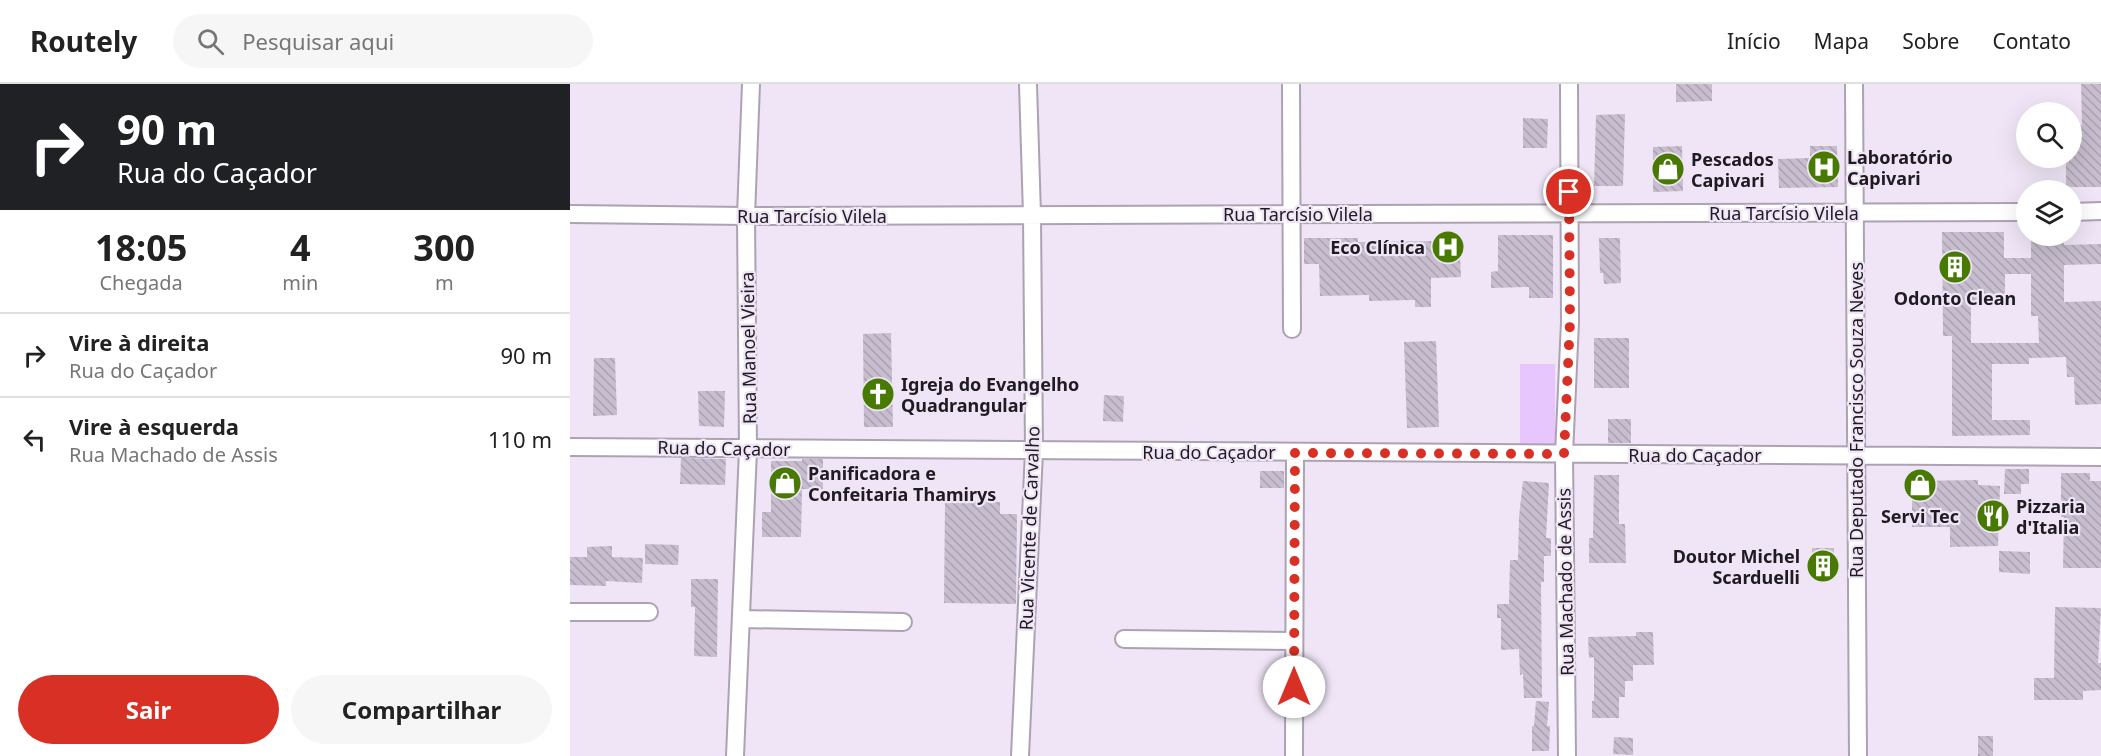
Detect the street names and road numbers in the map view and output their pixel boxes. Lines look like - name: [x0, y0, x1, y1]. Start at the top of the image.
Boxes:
- street label: Rua Tarcísio Vilela: [1709, 201, 1859, 225]
- street label: Rua Tarcísio Vilela: [1223, 202, 1373, 226]
- street label: Rua Tarcísio Vilela: [737, 204, 887, 228]
- street label: Rua Deputado Francisco Souza Neves: [1844, 262, 1868, 578]
- street label: Rua Manoel Vieira: [735, 272, 761, 424]
- street label: Rua Vicente de Carvalho: [1013, 425, 1045, 631]
- street label: Rua do Caçador: [657, 435, 791, 461]
- street label: Rua do Caçador: [1142, 440, 1276, 464]
- street label: Rua do Caçador: [1628, 443, 1762, 467]
- street label: Rua Machado de Assis: [1551, 488, 1579, 676]

